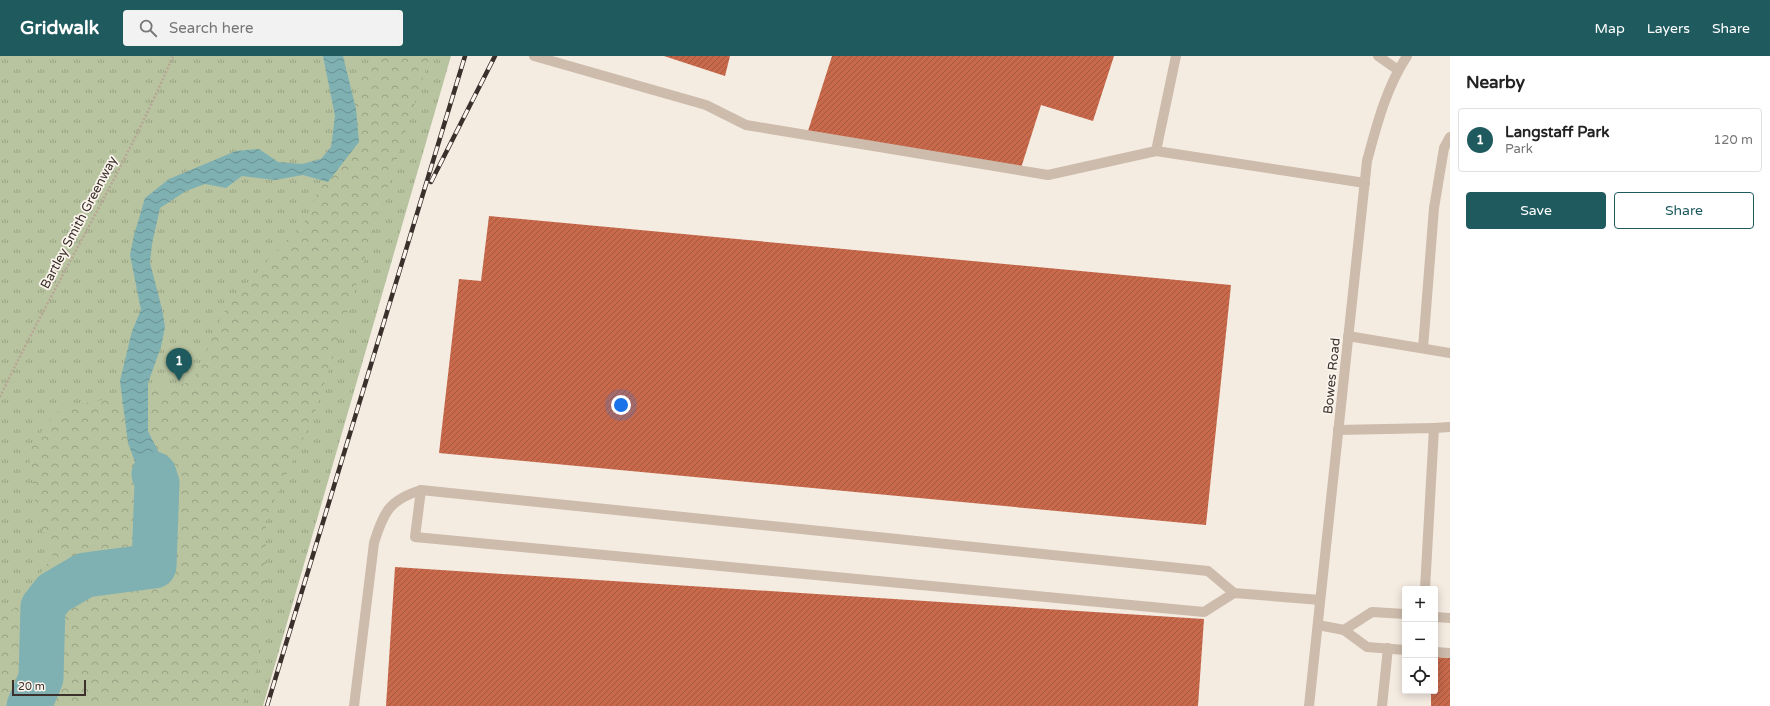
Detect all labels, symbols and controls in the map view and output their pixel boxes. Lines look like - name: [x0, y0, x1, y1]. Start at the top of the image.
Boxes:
- search box: [123, 10, 403, 46]
- text: Gridwalk: [20, 17, 99, 39]
- icon: search: [137, 17, 159, 39]
- text: Search here: [169, 19, 253, 37]
- text: Map: [1595, 20, 1625, 37]
- text: Layers: [1647, 20, 1690, 37]
- text: Share: [1712, 20, 1750, 37]
- text: Nearby: [1466, 72, 1525, 93]
- text: Langstaff Park: [1505, 123, 1609, 141]
- text: 1: [1476, 132, 1484, 148]
- text: 120 m: [1713, 132, 1753, 148]
- text: Park: [1505, 141, 1533, 157]
- street label: Bartley Smith Greenway: [37, 153, 121, 292]
- button: Save: [1466, 192, 1606, 229]
- button: Share: [1614, 192, 1754, 229]
- street label: Bowes Road: [1320, 337, 1344, 415]
- pin: 1: [166, 348, 192, 381]
- your location: [611, 395, 631, 415]
- map controls: [1402, 586, 1438, 694]
- button: +: [1402, 586, 1438, 622]
- button: −: [1402, 622, 1438, 658]
- button: locate: [1402, 658, 1438, 694]
- scale bar: [12, 678, 86, 697]
- text: 20 m: [18, 680, 45, 693]

